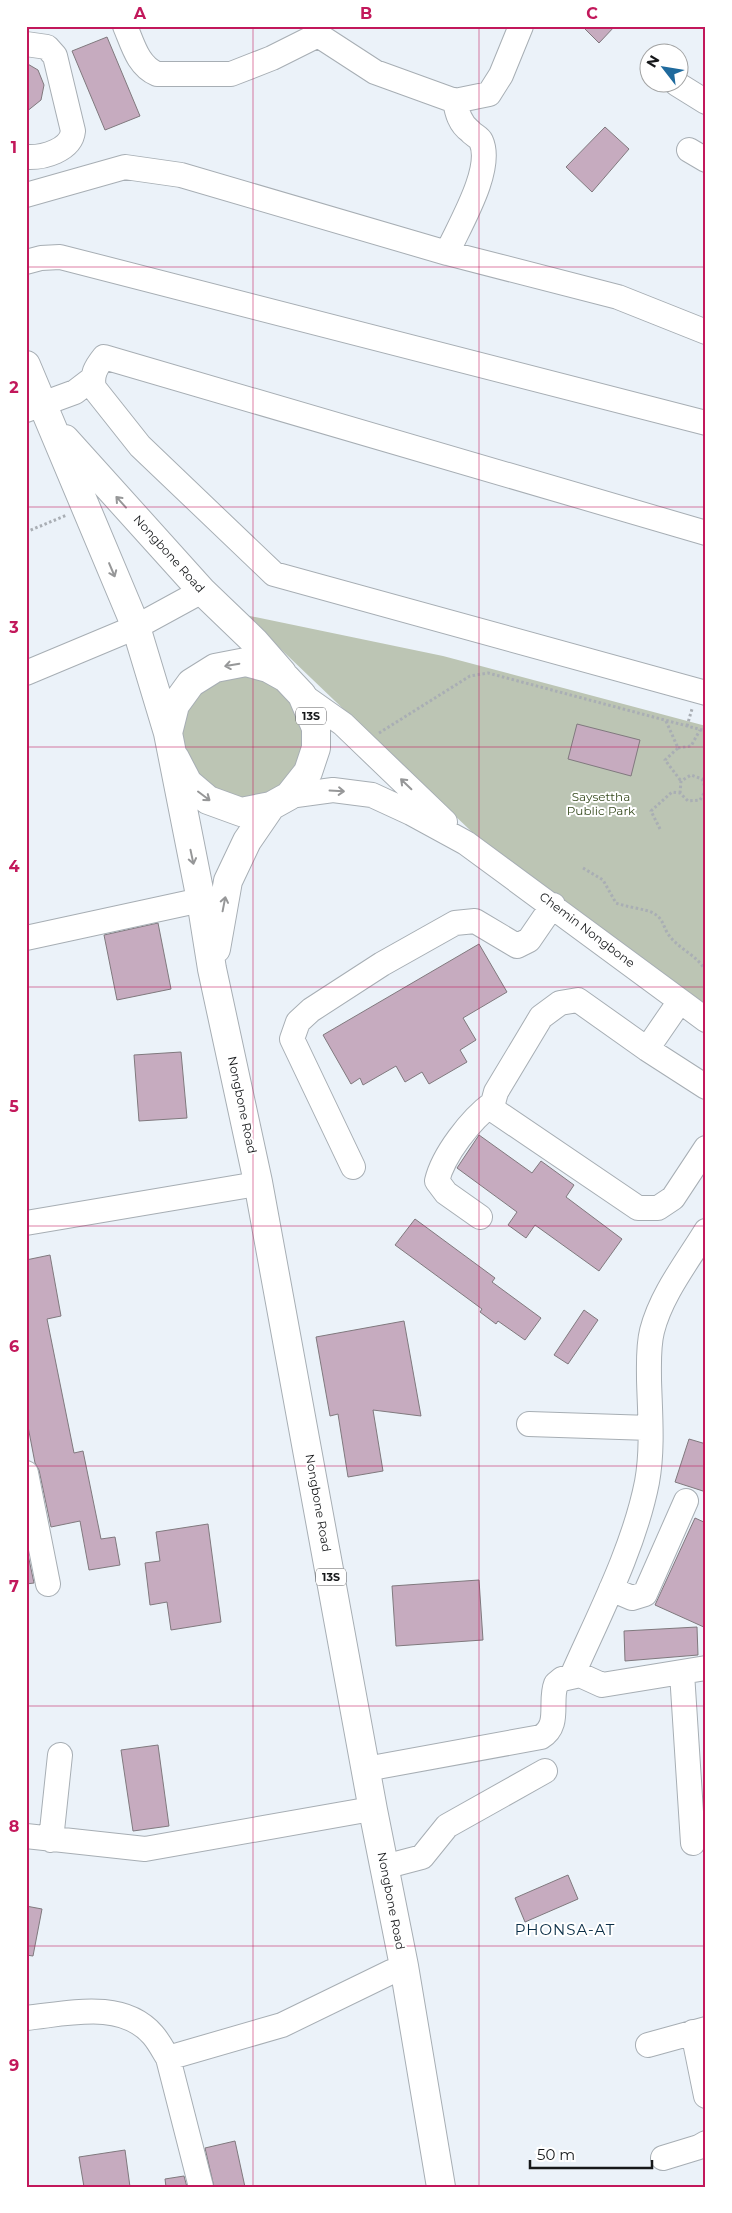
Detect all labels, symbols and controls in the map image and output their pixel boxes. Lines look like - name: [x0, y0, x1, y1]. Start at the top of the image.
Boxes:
- text: A: [133, 4, 147, 23]
- text: B: [360, 4, 372, 23]
- text: C: [586, 4, 598, 23]
- north arrow: [640, 42, 690, 92]
- text: N: [642, 52, 663, 71]
- text: 1: [11, 138, 17, 157]
- text: 2: [9, 378, 19, 397]
- one-way arrow: [116, 495, 127, 508]
- street label: Nongbone Road: [131, 512, 208, 596]
- one-way arrow: [107, 562, 117, 577]
- text: 3: [8, 618, 19, 637]
- one-way arrow: [224, 660, 240, 670]
- road number: 13S: [296, 708, 326, 724]
- one-way arrow: [400, 778, 412, 790]
- one-way arrow: [329, 786, 345, 795]
- park label: Saysettha Public Park: [567, 789, 636, 818]
- one-way arrow: [197, 790, 210, 801]
- one-way arrow: [188, 849, 198, 865]
- text: 4: [8, 857, 20, 876]
- street label: Chemin Nongbone: [537, 889, 638, 970]
- one-way arrow: [220, 896, 229, 912]
- street label: Nongbone Road: [225, 1055, 260, 1155]
- text: 5: [9, 1097, 19, 1116]
- text: 6: [9, 1337, 19, 1356]
- street label: Nongbone Road: [302, 1453, 334, 1553]
- road number: 13S: [316, 1568, 346, 1585]
- text: 7: [9, 1577, 19, 1596]
- text: 8: [9, 1817, 19, 1836]
- street label: Nongbone Road: [375, 1851, 408, 1951]
- district label: PHONSA-AT: [515, 1920, 615, 1939]
- text: 9: [9, 2056, 19, 2075]
- scale bar: [530, 2138, 652, 2170]
- text: 50 m: [537, 2145, 575, 2164]

